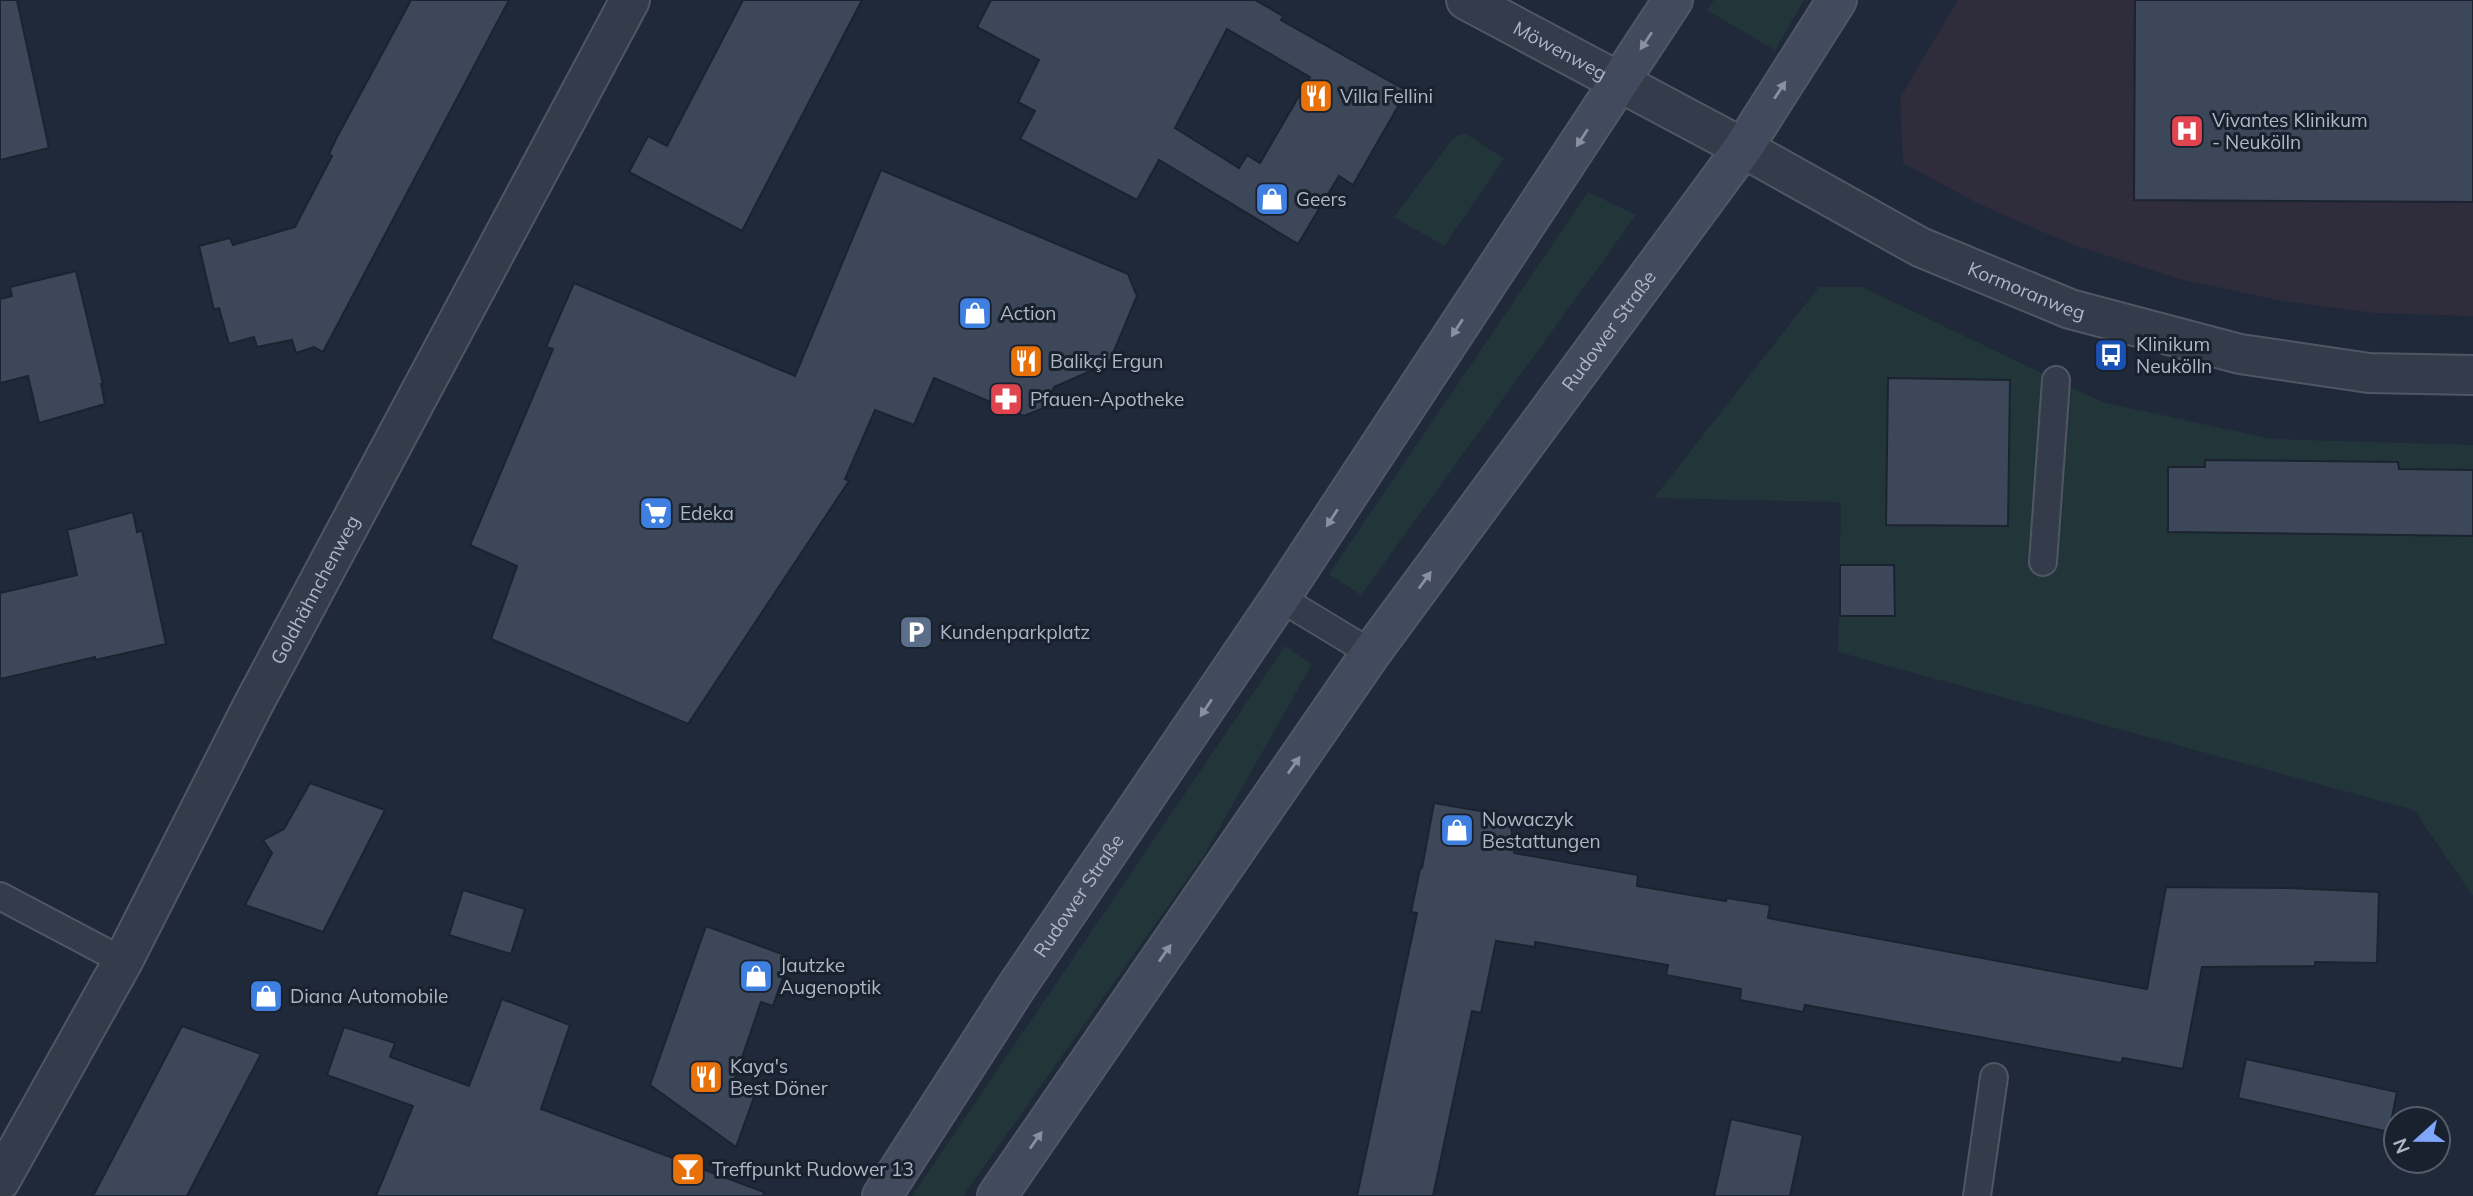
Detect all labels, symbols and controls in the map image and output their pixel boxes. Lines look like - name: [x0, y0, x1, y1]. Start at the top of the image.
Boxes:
- street label: Möwenweg: [1509, 16, 1611, 85]
- one-way arrow: [1640, 31, 1653, 50]
- restaurant icon: Villa Fellini: [1297, 77, 1335, 115]
- one-way arrow: [1773, 81, 1786, 100]
- place label: Villa Fellini: [1340, 84, 1433, 108]
- place label: Vivantes Klinikum - Neukölln: [2212, 108, 2368, 154]
- hospital icon: Vivantes Klinikum - Neukölln: [2168, 112, 2206, 150]
- one-way arrow: [1576, 129, 1589, 148]
- shop icon: Geers: [1253, 180, 1291, 218]
- place label: Geers: [1296, 187, 1347, 211]
- street label: Kormoranweg: [1964, 256, 2088, 324]
- street label: Rudower Straße: [1556, 265, 1661, 395]
- shop icon: Action: [956, 294, 994, 332]
- place label: Action: [1000, 301, 1056, 325]
- one-way arrow: [1451, 319, 1464, 338]
- place label: Klinikum Neukölln: [2136, 332, 2212, 378]
- bus stop icon: Klinikum Neukölln: [2092, 336, 2130, 374]
- restaurant icon: Balikçi Ergun: [1007, 342, 1045, 380]
- place label: Balikçi Ergun: [1050, 349, 1163, 373]
- pharmacy icon: Pfauen-Apotheke: [987, 380, 1025, 418]
- place label: Pfauen-Apotheke: [1030, 387, 1184, 411]
- supermarket icon: Edeka: [637, 494, 675, 532]
- place label: Edeka: [680, 501, 734, 525]
- one-way arrow: [1326, 509, 1339, 528]
- street label: Goldhähnchenweg: [265, 511, 364, 668]
- one-way arrow: [1418, 571, 1432, 589]
- parking icon: Kundenparkplatz: [897, 613, 935, 651]
- place label: Kundenparkplatz: [940, 620, 1090, 644]
- one-way arrow: [1199, 699, 1213, 717]
- one-way arrow: [1287, 756, 1300, 775]
- place label: Nowaczyk Bestattungen: [1482, 807, 1601, 853]
- shop icon: Nowaczyk Bestattungen: [1438, 811, 1476, 849]
- street label: Rudower Straße: [1028, 829, 1129, 962]
- one-way arrow: [1158, 944, 1172, 962]
- place label: Jautzke Augenoptik: [780, 953, 881, 999]
- shop icon: Jautzke Augenoptik: [737, 957, 775, 995]
- shop icon: Diana Automobile: [247, 977, 285, 1015]
- place label: Diana Automobile: [290, 984, 448, 1008]
- place label: Kaya's Best Döner: [730, 1054, 828, 1100]
- restaurant icon: Kaya's Best Döner: [687, 1058, 725, 1096]
- north arrow: [2382, 1105, 2452, 1175]
- one-way arrow: [1029, 1130, 1042, 1150]
- text: N: [2387, 1135, 2415, 1157]
- bar icon: Treffpunkt Rudower 13: [669, 1150, 707, 1188]
- place label: Treffpunkt Rudower 13: [712, 1157, 914, 1181]

